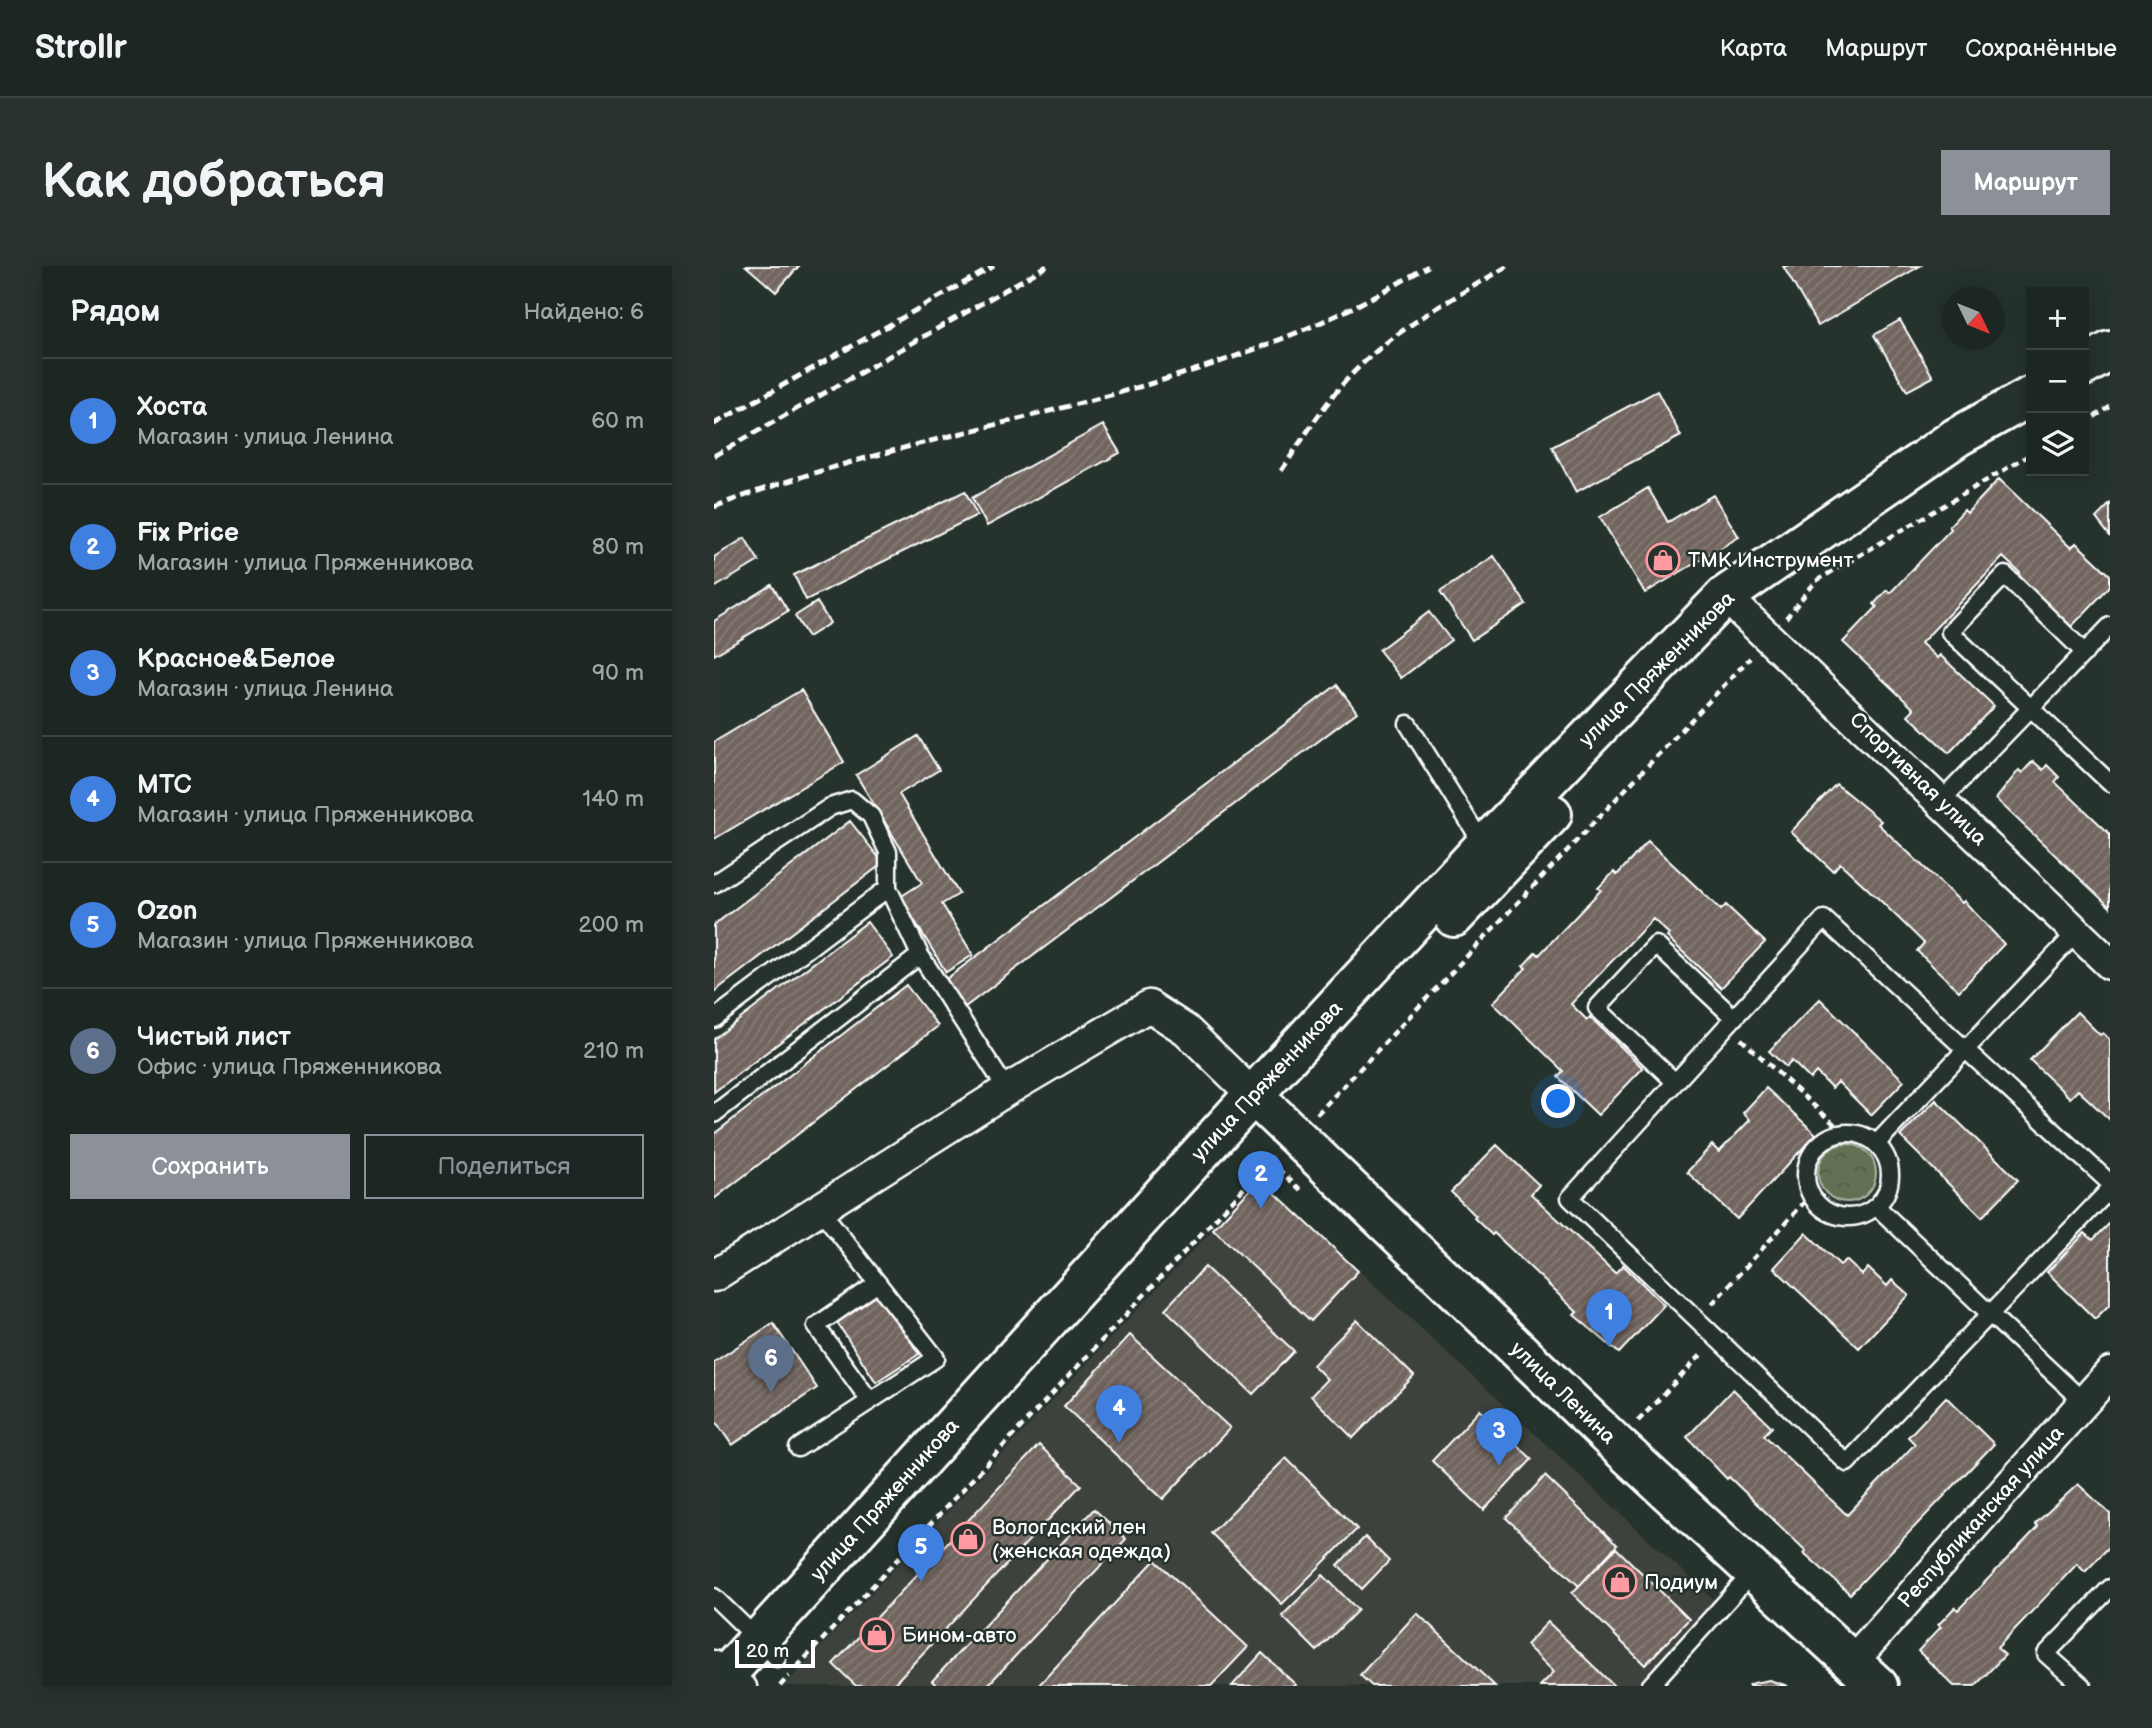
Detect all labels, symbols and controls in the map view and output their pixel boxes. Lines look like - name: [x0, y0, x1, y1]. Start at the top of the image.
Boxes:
- text: Strollr: [35, 28, 127, 68]
- text: Карта: [1720, 34, 1787, 63]
- text: Маршрут: [1825, 34, 1927, 63]
- text: Сохранённые: [1965, 34, 2117, 63]
- button: Маршрут: [1941, 150, 2110, 215]
- text: Как добраться: [42, 153, 386, 212]
- north arrow: [1942, 287, 2005, 350]
- map controls: [2026, 287, 2089, 476]
- button: +: [2026, 287, 2089, 350]
- text: Рядом: [70, 294, 160, 330]
- text: Найдено: 6: [523, 298, 644, 326]
- button: −: [2026, 350, 2089, 413]
- text: Хоста: [137, 392, 207, 423]
- text: 1: [88, 407, 98, 435]
- text: 60 m: [591, 407, 644, 435]
- button: layers: [2026, 413, 2089, 476]
- text: Магазин · улица Ленина: [137, 423, 394, 451]
- text: Fix Price: [137, 518, 239, 549]
- text: 2: [86, 533, 100, 561]
- text: 80 m: [592, 533, 644, 561]
- shop icon: ТМК Инструмент: [1644, 541, 1682, 579]
- place label: ТМК Инструмент: [1688, 548, 1853, 573]
- text: Магазин · улица Пряженникова: [137, 549, 474, 577]
- street label: улица Пряженникова: [1574, 586, 1740, 752]
- text: Красное&Белое: [137, 644, 335, 675]
- text: 3: [86, 659, 100, 687]
- text: 90 m: [592, 659, 644, 687]
- text: Магазин · улица Ленина: [137, 675, 394, 703]
- street label: Спортивная улица: [1844, 707, 1992, 851]
- text: МТС: [137, 770, 192, 801]
- text: 4: [86, 785, 100, 813]
- text: 140 m: [582, 785, 644, 813]
- text: Магазин · улица Пряженникова: [137, 801, 474, 829]
- text: Ozon: [137, 896, 198, 927]
- text: 5: [86, 911, 100, 939]
- text: 200 m: [578, 911, 644, 939]
- text: Магазин · улица Пряженникова: [137, 927, 474, 955]
- street label: улица Пряженникова: [1186, 995, 1348, 1166]
- text: Чистый лист: [137, 1022, 291, 1053]
- text: 6: [86, 1037, 100, 1065]
- text: 210 m: [583, 1037, 644, 1065]
- text: Офис · улица Пряженникова: [137, 1053, 442, 1081]
- your location: [1541, 1084, 1575, 1118]
- button: Сохранить: [70, 1134, 350, 1199]
- button: Поделиться: [364, 1134, 644, 1199]
- pin: 2: [1238, 1151, 1284, 1209]
- pin: 1: [1586, 1289, 1632, 1347]
- pin: 6: [748, 1335, 794, 1393]
- street label: улица Ленина: [1505, 1337, 1621, 1450]
- pin: 4: [1096, 1385, 1142, 1443]
- pin: 3: [1476, 1408, 1522, 1466]
- street label: улица Пряженникова: [805, 1413, 965, 1586]
- street label: Республиканская улица: [1893, 1420, 2070, 1613]
- place label: Вологдский лен (женская одежда): [992, 1515, 1171, 1564]
- shop icon: Вологдский лен (женская одежда): [949, 1520, 987, 1558]
- pin: 5: [898, 1524, 944, 1582]
- shop icon: Подиум: [1601, 1563, 1639, 1601]
- place label: Подиум: [1644, 1570, 1718, 1595]
- shop icon: Бином-авто: [858, 1616, 896, 1654]
- place label: Бином-авто: [902, 1623, 1016, 1648]
- scale bar: [735, 1637, 816, 1669]
- text: 20 m: [746, 1640, 789, 1663]

